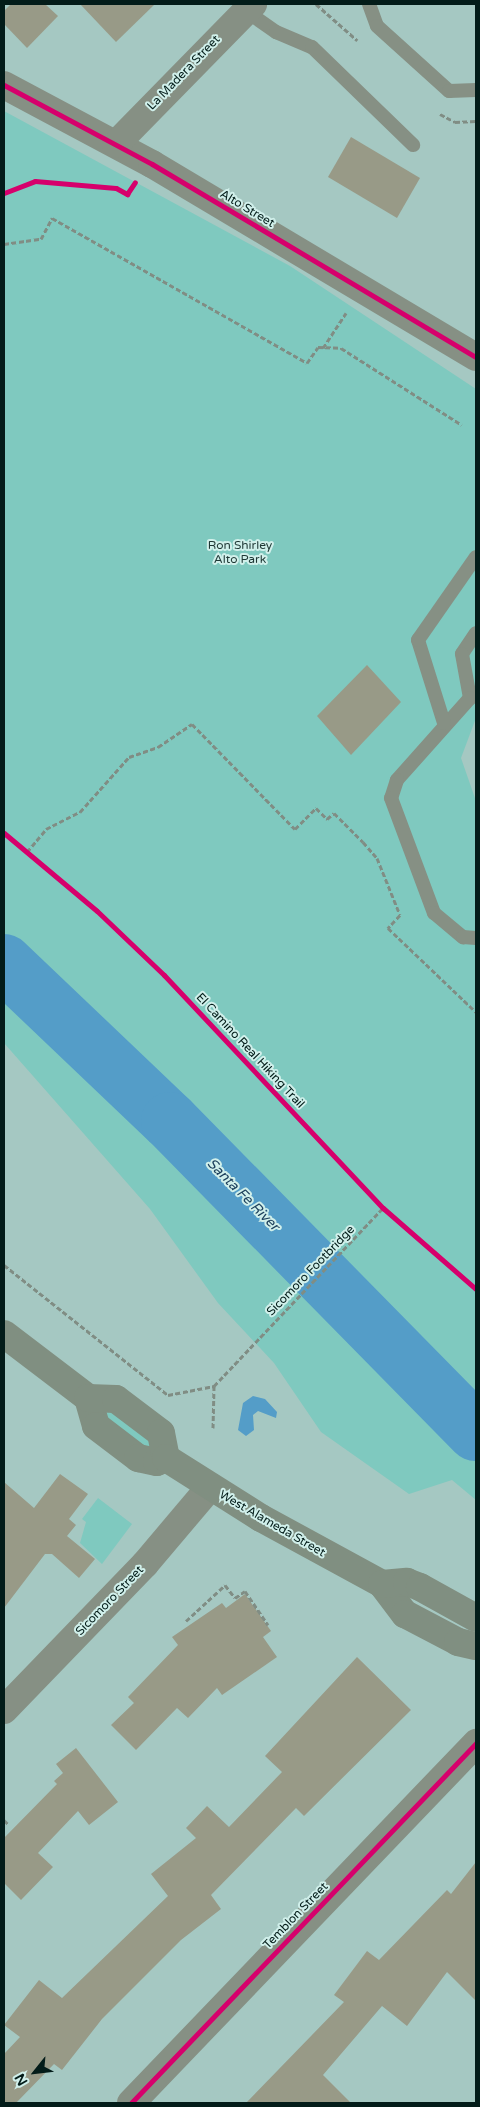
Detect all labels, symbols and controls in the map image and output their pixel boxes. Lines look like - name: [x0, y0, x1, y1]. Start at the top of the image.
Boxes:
- street label: La Madera Street: [145, 33, 223, 113]
- street label: Alto Street: [217, 187, 277, 231]
- park label: Ron Shirley Alto Park: [208, 539, 272, 567]
- street label: El Camino Real Hiking Trail: [193, 990, 307, 1112]
- water label: Santa Fe River: [203, 1155, 283, 1235]
- street label: Sicomoro Footbridge: [264, 1223, 358, 1319]
- street label: West Alameda Street: [216, 1488, 328, 1560]
- street label: Sicomoro Street: [73, 1563, 147, 1639]
- street label: Temblon Street: [261, 1880, 331, 1952]
- north arrow: [10, 2047, 60, 2097]
- text: N: [11, 2070, 32, 2089]

